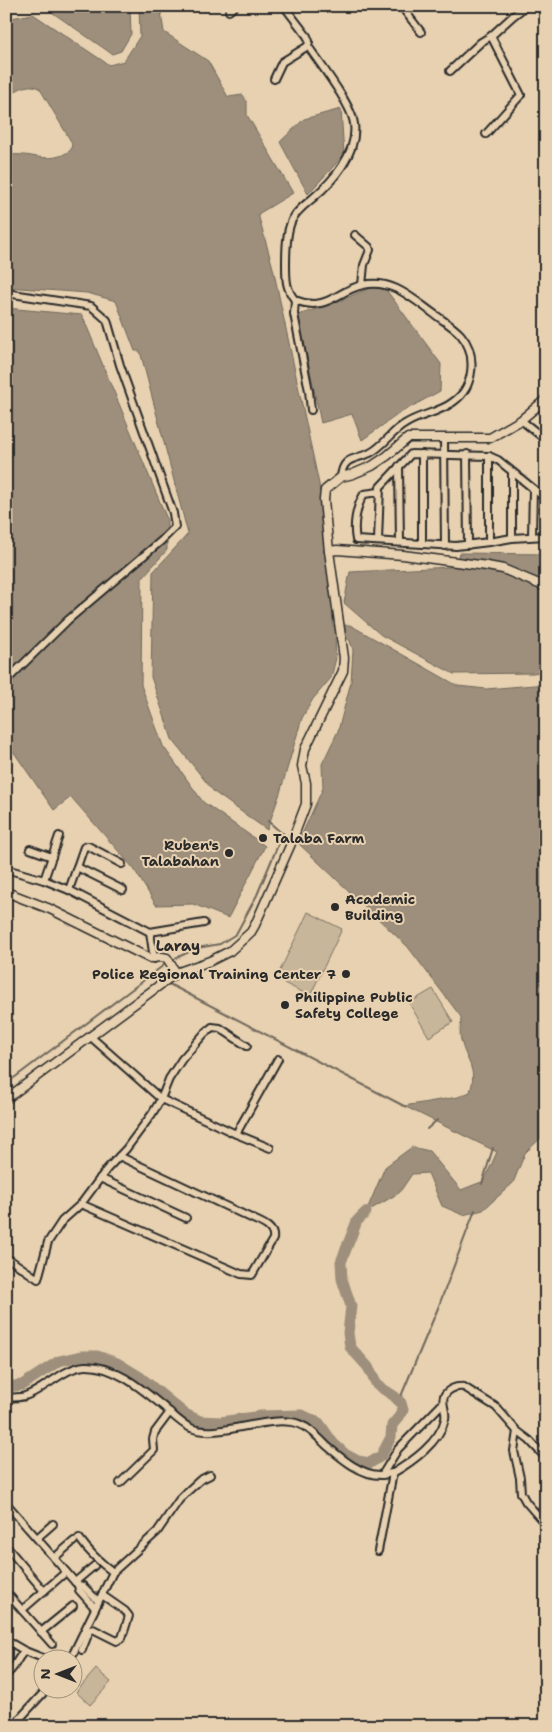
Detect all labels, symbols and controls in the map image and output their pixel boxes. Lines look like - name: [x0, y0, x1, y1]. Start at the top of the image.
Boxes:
- place label: Talaba Farm: [273, 829, 365, 847]
- marker: Talaba Farm: [257, 832, 269, 844]
- place label: Ruben's Talabahan: [141, 836, 219, 870]
- marker: Ruben's Talabahan: [223, 847, 235, 859]
- place label: Academic Building: [345, 890, 415, 924]
- marker: Academic Building: [329, 901, 341, 913]
- district label: Laray: [156, 936, 200, 956]
- place label: Police Regional Training Center 7: [92, 965, 336, 983]
- marker: Police Regional Training Center 7: [340, 968, 352, 980]
- place label: Philippine Public Safety College: [295, 988, 413, 1022]
- marker: Philippine Public Safety College: [279, 999, 291, 1011]
- north arrow: [32, 1650, 82, 1700]
- text: N: [36, 1668, 54, 1680]

